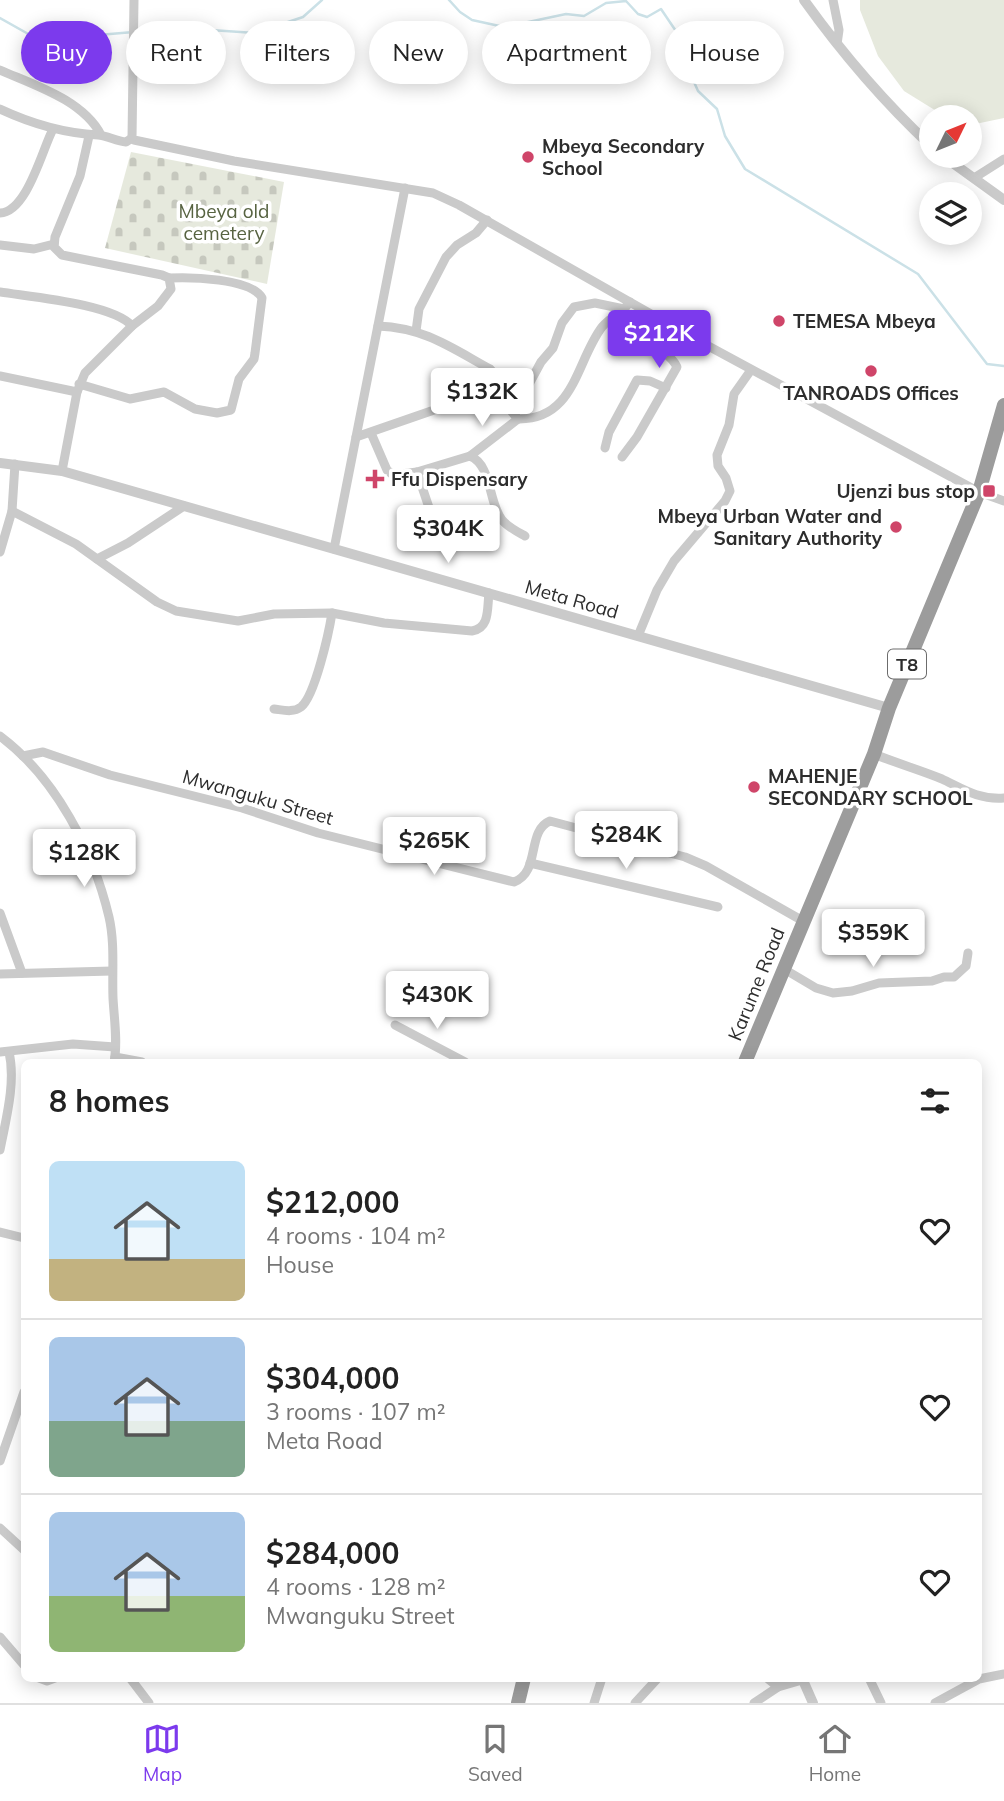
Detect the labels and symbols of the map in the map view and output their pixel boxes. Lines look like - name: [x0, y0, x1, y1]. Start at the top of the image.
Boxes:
- north arrow: [919, 105, 982, 168]
- place label: Mbeya Secondary School: [542, 134, 705, 180]
- marker: Mbeya Secondary School: [520, 149, 536, 165]
- park label: Mbeya old cemetery: [179, 199, 269, 245]
- place label: TEMESA Mbeya: [793, 309, 936, 333]
- pin: $212K: [610, 310, 708, 370]
- marker: TEMESA Mbeya: [771, 313, 787, 329]
- marker: TANROADS Offices: [863, 363, 879, 379]
- pin: $132K: [433, 368, 531, 428]
- place label: TANROADS Offices: [783, 381, 959, 405]
- place label: Ffu Dispensary: [391, 467, 528, 491]
- marker: Ffu Dispensary: [365, 469, 385, 489]
- place label: Ujenzi bus stop: [837, 479, 975, 503]
- marker: Ujenzi bus stop: [981, 483, 997, 499]
- place label: Mbeya Urban Water and Sanitary Authority: [657, 504, 883, 550]
- pin: $304K: [399, 505, 497, 565]
- marker: Mbeya Urban Water and Sanitary Authority: [888, 519, 904, 535]
- street label: Meta Road: [522, 574, 622, 624]
- road number: T8: [888, 650, 926, 678]
- street label: Mwanguku Street: [180, 764, 337, 830]
- place label: MAHENJE SECONDARY SCHOOL: [768, 764, 973, 810]
- marker: MAHENJE SECONDARY SCHOOL: [746, 779, 762, 795]
- pin: $284K: [577, 812, 675, 871]
- pin: $265K: [385, 818, 483, 877]
- pin: $128K: [35, 830, 133, 889]
- pin: $359K: [824, 909, 922, 969]
- street label: Karume Road: [722, 924, 790, 1044]
- pin: $430K: [388, 972, 486, 1031]

